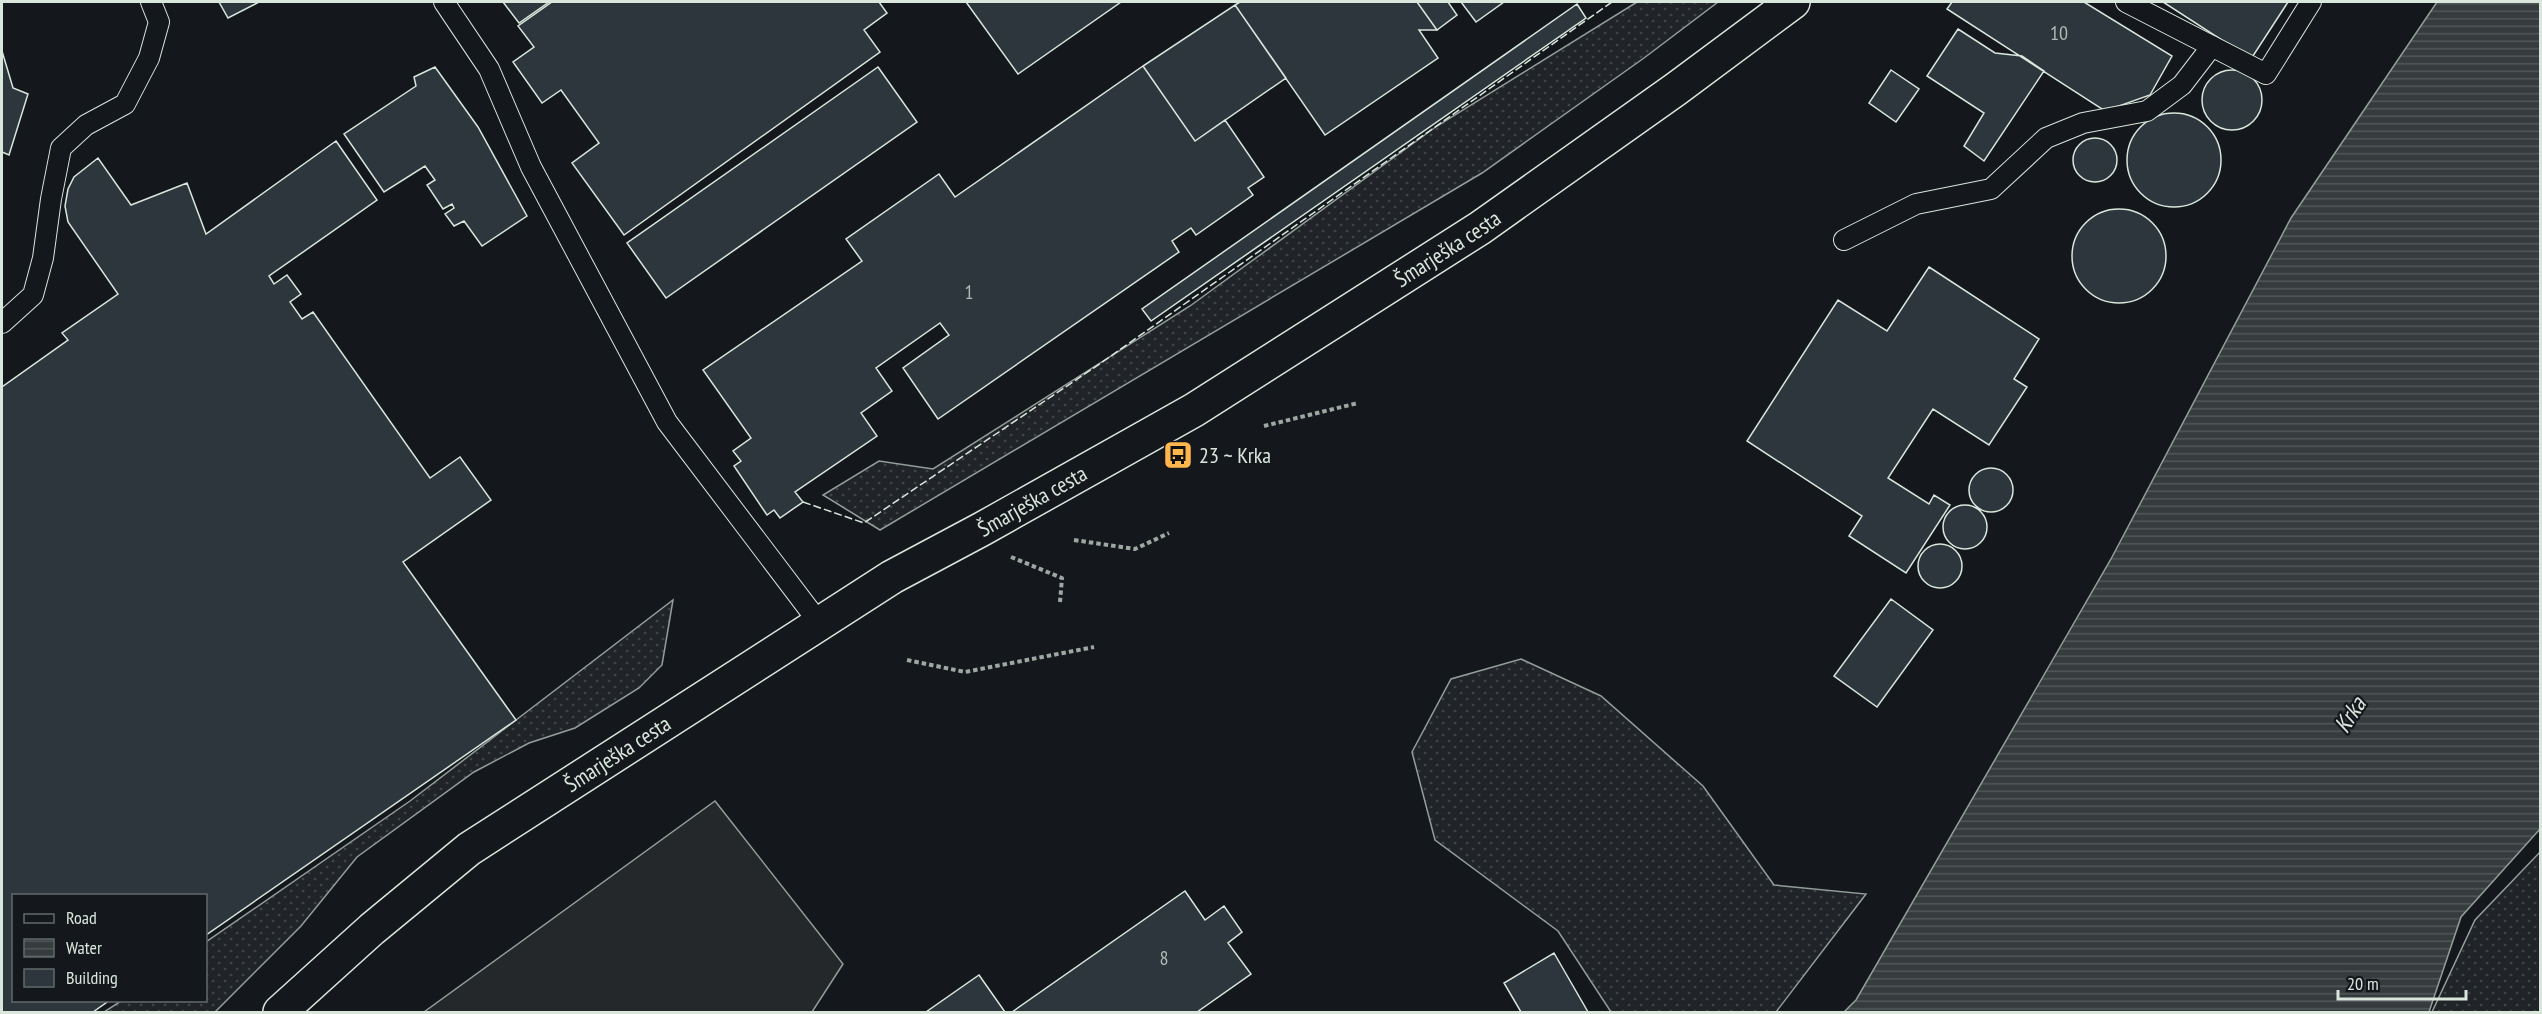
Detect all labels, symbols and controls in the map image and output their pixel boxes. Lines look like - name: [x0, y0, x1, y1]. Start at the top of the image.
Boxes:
- house number: 10: [2050, 20, 2068, 46]
- street label: Šmarješka cesta: [1389, 204, 1506, 293]
- house number: 1: [965, 279, 974, 305]
- bus stop icon: 23 ~ Krka: [1162, 439, 1194, 471]
- place label: 23 ~ Krka: [1199, 441, 1271, 469]
- street label: Šmarješka cesta: [973, 459, 1092, 543]
- water label: Krka: [2327, 690, 2373, 739]
- street label: Šmarješka cesta: [559, 709, 676, 798]
- legend: [12, 894, 207, 1002]
- text: Road: [66, 906, 97, 929]
- text: Water: [66, 936, 102, 959]
- house number: 8: [1160, 945, 1169, 971]
- scale bar: [2338, 963, 2466, 1001]
- text: Building: [66, 966, 118, 989]
- text: 20 m: [2347, 972, 2379, 995]

